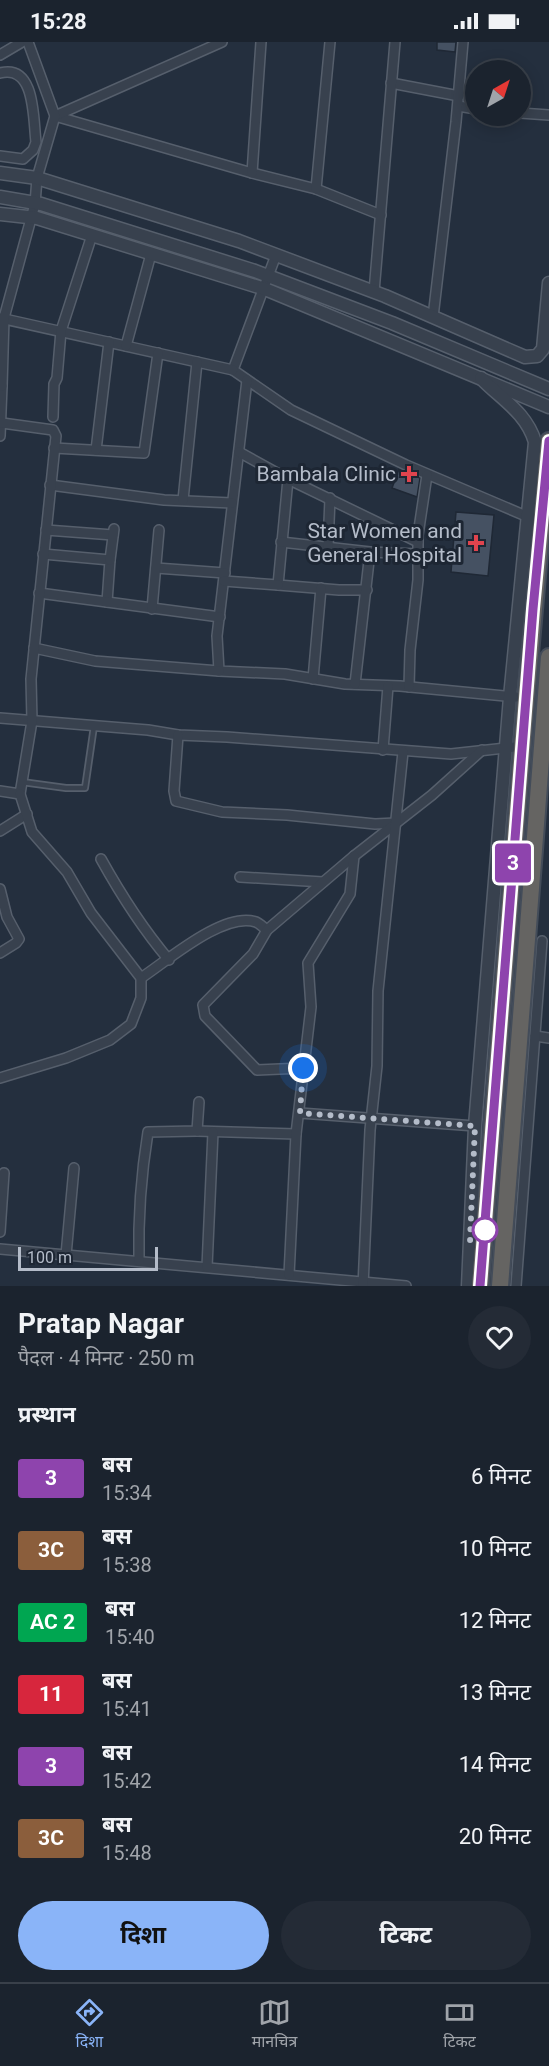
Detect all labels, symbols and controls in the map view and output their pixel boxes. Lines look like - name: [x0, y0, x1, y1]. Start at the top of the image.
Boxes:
- text: 15:28: [30, 9, 87, 34]
- north arrow: [465, 60, 531, 126]
- map controls: [465, 60, 531, 126]
- place label: Bambala Clinic: [257, 462, 396, 486]
- marker: Bambala Clinic: [400, 465, 418, 483]
- place label: Star Women and General Hospital: [307, 519, 462, 567]
- marker: Star Women and General Hospital: [467, 534, 485, 552]
- line badge: 3: [494, 844, 532, 882]
- text: 3: [507, 851, 519, 875]
- your location: [288, 1053, 318, 1083]
- unlabelled marker: [472, 1217, 498, 1243]
- scale bar: [18, 1244, 158, 1272]
- text: 100 m: [27, 1248, 72, 1267]
- button: heart: [468, 1306, 531, 1369]
- text: Pratap Nagar: [18, 1307, 184, 1340]
- text: पैदल · 4 मिनट · 250 m: [18, 1346, 195, 1370]
- text: प्रस्थान: [18, 1402, 76, 1427]
- text: बस: [102, 1452, 132, 1477]
- text: 6 मिनट: [471, 1464, 531, 1489]
- text: 3: [45, 1466, 57, 1490]
- text: 15:34: [102, 1481, 152, 1505]
- text: बस: [102, 1524, 132, 1549]
- text: 10 मिनट: [459, 1536, 531, 1561]
- text: 3C: [38, 1538, 64, 1562]
- text: 15:38: [102, 1553, 152, 1577]
- text: बस: [105, 1596, 135, 1621]
- text: 12 मिनट: [459, 1608, 531, 1633]
- text: AC 2: [30, 1610, 75, 1634]
- text: 15:40: [105, 1625, 155, 1649]
- text: बस: [102, 1668, 132, 1693]
- text: 13 मिनट: [459, 1680, 531, 1705]
- text: 11: [39, 1682, 63, 1706]
- text: 15:41: [102, 1697, 152, 1721]
- text: बस: [102, 1740, 132, 1765]
- text: 14 मिनट: [459, 1752, 531, 1777]
- text: 3: [45, 1754, 57, 1778]
- text: 15:42: [102, 1769, 152, 1793]
- text: बस: [102, 1812, 132, 1837]
- text: 20 मिनट: [459, 1824, 531, 1849]
- text: 3C: [38, 1826, 64, 1850]
- text: 15:48: [102, 1841, 152, 1865]
- button: दिशा: [18, 1901, 269, 1970]
- button: टिकट: [281, 1901, 531, 1970]
- tab: दिशा: [73, 1996, 106, 2054]
- tab: मानचित्र: [252, 1996, 297, 2054]
- tab: टिकट: [443, 1996, 476, 2054]

